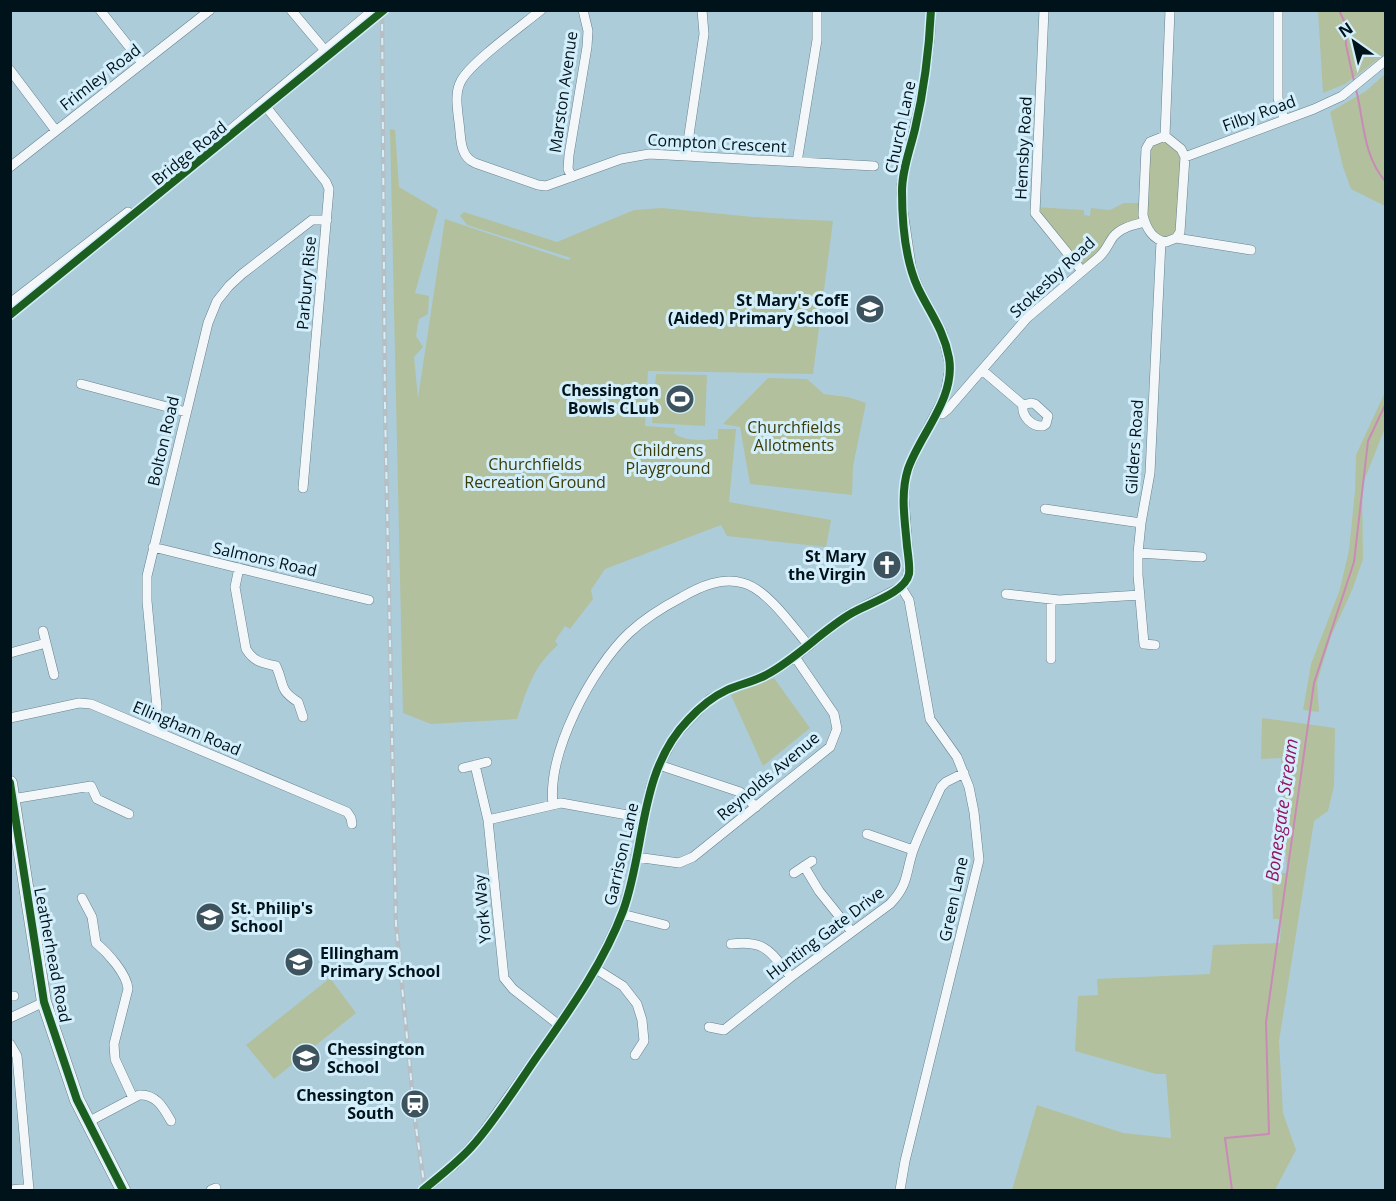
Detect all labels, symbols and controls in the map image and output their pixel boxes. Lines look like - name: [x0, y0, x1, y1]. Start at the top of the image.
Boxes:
- north arrow: [1324, 12, 1384, 72]
- text: N: [1334, 17, 1357, 42]
- street label: Marston Avenue: [544, 30, 582, 154]
- street label: Frimley Road: [55, 38, 145, 116]
- street label: Church Lane: [879, 79, 921, 175]
- street label: Filby Road: [1219, 90, 1299, 136]
- street label: Hemsby Road: [1009, 96, 1037, 200]
- street label: Bridge Road: [147, 116, 231, 190]
- street label: Compton Crescent: [647, 128, 787, 158]
- street label: Stokesby Road: [1005, 232, 1099, 322]
- street label: Parbury Rise: [291, 235, 321, 331]
- place label: St Mary's CofE (Aided) Primary School: [668, 289, 849, 329]
- school or university icon: St Mary's CofE (Aided) Primary School: [854, 293, 886, 325]
- place label: Chessington Bowls CLub: [561, 379, 659, 419]
- sports icon: Chessington Bowls CLub: [664, 383, 696, 415]
- street label: Bolton Road: [142, 394, 184, 488]
- street label: Gilders Road: [1120, 399, 1148, 495]
- park label: Churchfields Allotments: [747, 416, 841, 456]
- park label: Childrens Playground: [626, 439, 710, 479]
- park label: Churchfields Recreation Ground: [464, 453, 606, 493]
- street label: Salmons Road: [211, 536, 319, 582]
- place label: St Mary the Virgin: [788, 545, 867, 585]
- church icon: St Mary the Virgin: [871, 549, 903, 581]
- street label: Ellingham Road: [130, 695, 244, 761]
- street label: Reynolds Avenue: [712, 727, 824, 825]
- water label: Bonesgate Stream: [1259, 737, 1303, 883]
- street label: Garrison Lane: [598, 800, 644, 908]
- street label: Green Lane: [933, 855, 973, 943]
- street label: York Way: [468, 873, 496, 945]
- street label: Hunting Gate Drive: [762, 881, 888, 985]
- street label: Leatherhead Road: [29, 886, 77, 1024]
- place label: St. Philip's School: [231, 897, 313, 937]
- school or university icon: St. Philip's School: [194, 901, 226, 933]
- place label: Ellingham Primary School: [320, 942, 440, 982]
- school or university icon: Ellingham Primary School: [283, 946, 315, 978]
- place label: Chessington School: [327, 1038, 425, 1078]
- school or university icon: Chessington School: [290, 1042, 322, 1074]
- place label: Chessington South: [296, 1084, 394, 1124]
- station icon: Chessington South: [399, 1088, 431, 1120]

